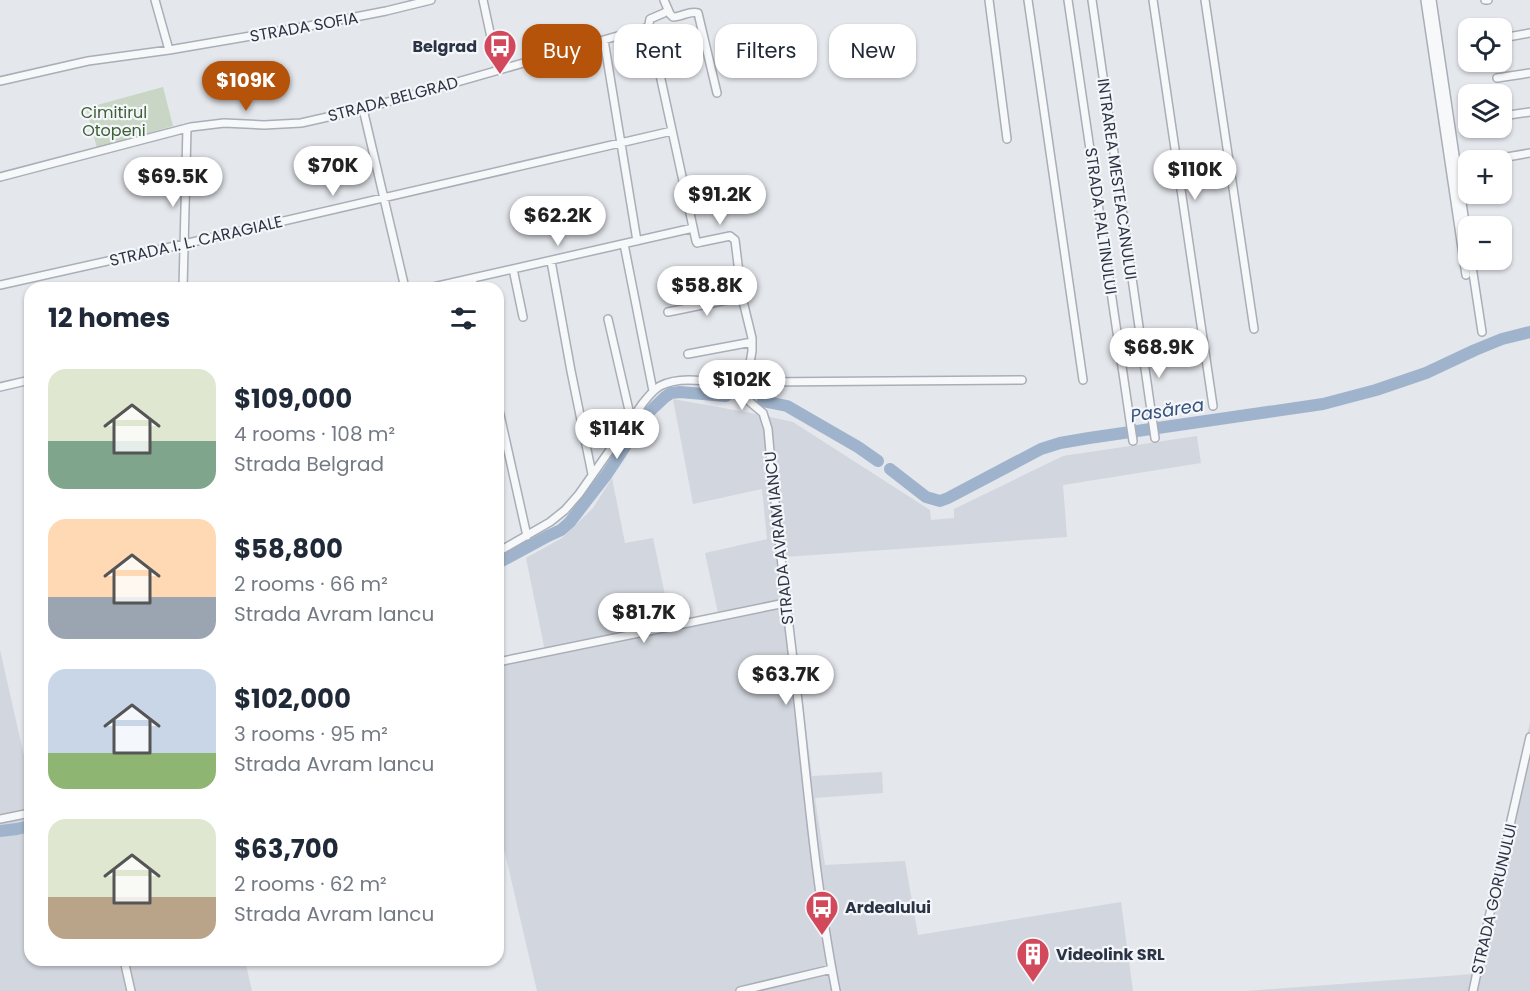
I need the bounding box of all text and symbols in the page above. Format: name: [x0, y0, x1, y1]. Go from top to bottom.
street label: STRADA SOFIA: [248, 6, 360, 48]
map controls: [1458, 18, 1512, 270]
button: locate: [1458, 18, 1512, 72]
chip: Buy: [522, 24, 602, 78]
chip: Rent: [614, 24, 703, 78]
chip: Filters: [715, 24, 817, 78]
chip: New: [829, 24, 916, 78]
bus stop icon: Belgrad: [482, 28, 518, 75]
place label: Belgrad: [412, 35, 477, 58]
pin: $109K: [204, 61, 288, 112]
text: $109K: [216, 66, 276, 94]
street label: STRADA BELGRAD: [325, 71, 461, 127]
street label: INTRAREA MESTEACANULUI: [1091, 77, 1143, 281]
button: layers: [1458, 84, 1512, 138]
park label: Cimitirul Otopeni: [81, 101, 147, 142]
pin: $70K: [297, 146, 369, 197]
street label: STRADA PALTINULUI: [1079, 146, 1123, 296]
pin: $110K: [1153, 150, 1237, 201]
button: +: [1458, 150, 1512, 204]
text: $70K: [308, 151, 358, 179]
text: $110K: [1167, 155, 1223, 183]
pin: $69.5K: [124, 157, 222, 208]
text: $69.5K: [138, 162, 208, 190]
pin: $91.2K: [671, 175, 769, 226]
text: $91.2K: [688, 180, 752, 208]
pin: $62.2K: [509, 196, 607, 247]
text: $62.2K: [524, 201, 592, 229]
street label: STRADA I. L. CARAGIALE: [107, 210, 285, 272]
button: −: [1458, 216, 1512, 270]
pin: $58.8K: [658, 266, 756, 317]
text: $58.8K: [671, 271, 743, 299]
text: 12 homes: [48, 300, 170, 336]
icon: filters: [447, 302, 480, 335]
pin: $68.9K: [1110, 328, 1208, 379]
text: $68.9K: [1124, 333, 1194, 361]
pin: $102K: [700, 360, 784, 411]
text: $102K: [712, 365, 772, 393]
text: $109,000: [234, 381, 352, 417]
water label: Pasărea: [1128, 392, 1206, 428]
icon: home: [96, 393, 168, 465]
pin: $114K: [575, 409, 659, 460]
text: $114K: [589, 414, 645, 442]
text: 4 rooms · 108 m²: [234, 420, 395, 448]
text: Strada Belgrad: [234, 450, 384, 478]
street label: STRADA AVRAM IANCU: [758, 450, 800, 626]
text: $58,800: [234, 531, 343, 567]
icon: home: [96, 543, 168, 615]
text: 2 rooms · 66 m²: [234, 570, 388, 598]
pin: $81.7K: [595, 593, 693, 644]
text: $81.7K: [612, 598, 676, 626]
text: Strada Avram Iancu: [234, 600, 434, 628]
pin: $63.7K: [737, 655, 835, 706]
text: $63.7K: [752, 660, 820, 688]
text: $102,000: [234, 681, 351, 717]
icon: home: [96, 693, 168, 765]
text: 3 rooms · 95 m²: [234, 720, 388, 748]
text: Strada Avram Iancu: [234, 750, 434, 778]
street label: STRADA GORUNULUI: [1465, 821, 1523, 977]
text: $63,700: [234, 831, 339, 867]
icon: home: [96, 843, 168, 915]
text: 2 rooms · 62 m²: [234, 870, 387, 898]
bus stop icon: Ardealului: [804, 889, 840, 936]
place label: Ardealului: [845, 896, 931, 919]
text: Strada Avram Iancu: [234, 900, 434, 928]
building icon: Videolink SRL: [1015, 936, 1051, 983]
place label: Videolink SRL: [1056, 943, 1165, 966]

